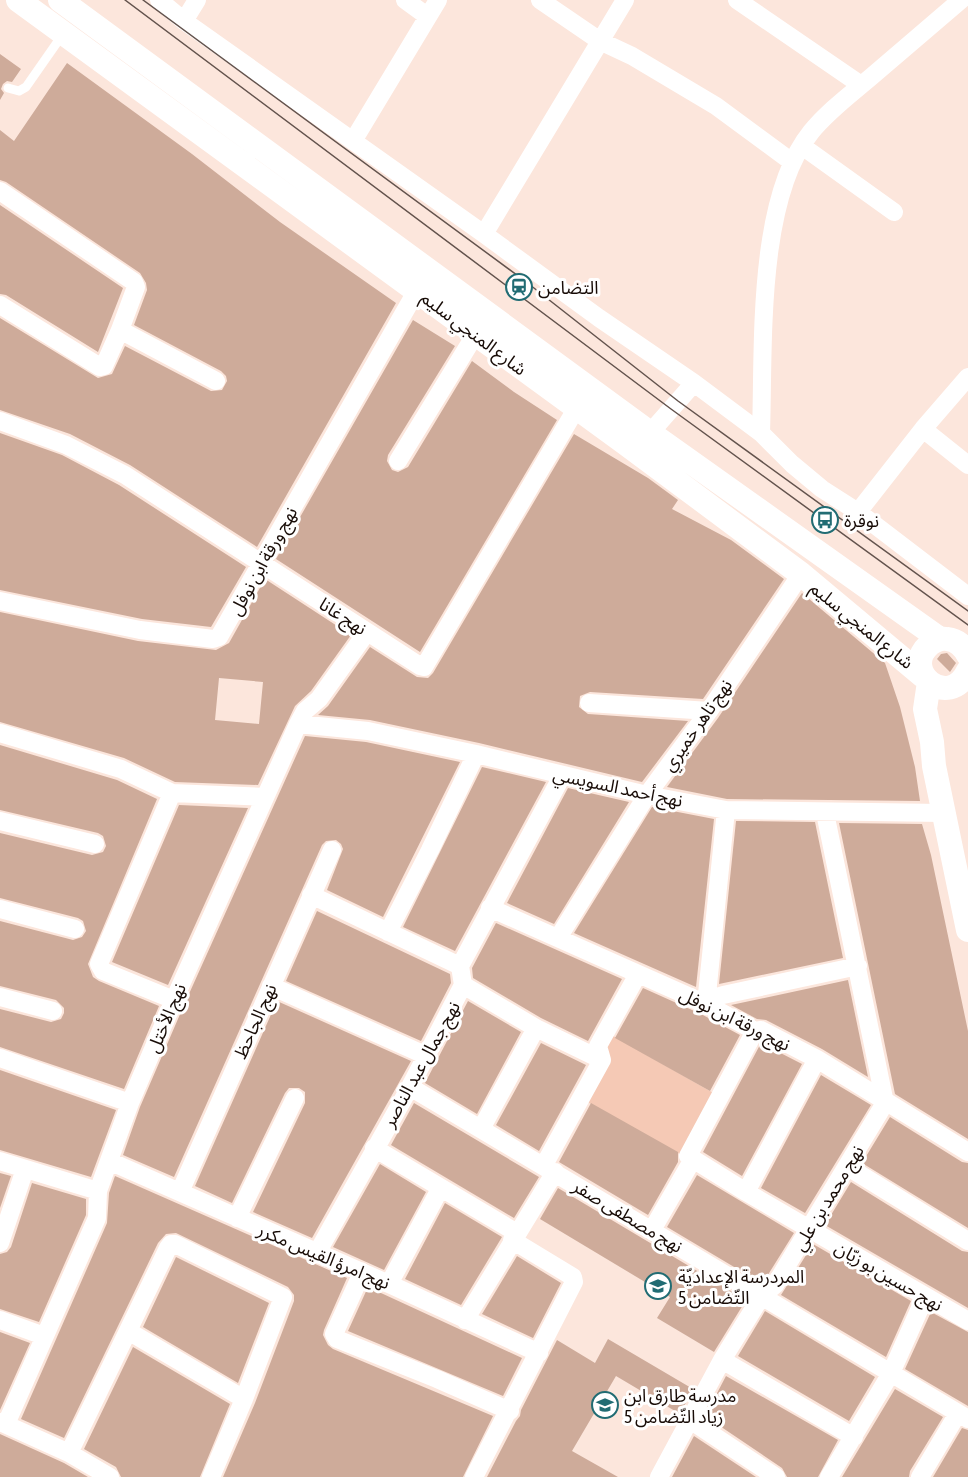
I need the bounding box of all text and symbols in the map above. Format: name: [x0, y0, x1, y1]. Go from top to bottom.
station icon: التضامن: [504, 272, 534, 302]
place label: التضامن: [538, 277, 599, 299]
street label: شارع المنجي سليم: [415, 287, 531, 383]
street label: نهج ورقة ابن نوفل: [225, 503, 304, 620]
bus stop icon: نوقرة: [810, 505, 840, 535]
place label: نوقرة: [844, 510, 879, 532]
street label: شارع المنجي سليم: [804, 577, 918, 676]
street label: نهج غانا: [314, 593, 371, 642]
street label: نهج تاهر خميري: [658, 675, 739, 777]
street label: نهج أحمد السويسي: [551, 763, 685, 814]
street label: نهج الأختل: [142, 980, 193, 1057]
street label: نهج الجاحظ: [229, 980, 283, 1063]
street label: نهج ورقة ابن نوفل: [675, 983, 794, 1058]
street label: نهج جمال عبد الناصر: [377, 998, 467, 1133]
street label: نهج محمد بن علي: [788, 1141, 871, 1256]
street label: نهج مصطفى صفر: [567, 1174, 687, 1260]
street label: نهج امرؤ القيس مكرر: [253, 1218, 393, 1296]
street label: نهج حسين بو زيّان: [830, 1237, 947, 1318]
place label: المردرسة الإعداديّة التّضامن 5: [678, 1266, 804, 1309]
school or university icon: المردرسة الإعداديّة التّضامن 5: [643, 1271, 673, 1301]
place label: مدرسة طارق ابن زياد التّضامن 5: [624, 1385, 737, 1428]
school or university icon: مدرسة طارق ابن زياد التّضامن 5: [590, 1390, 620, 1420]

